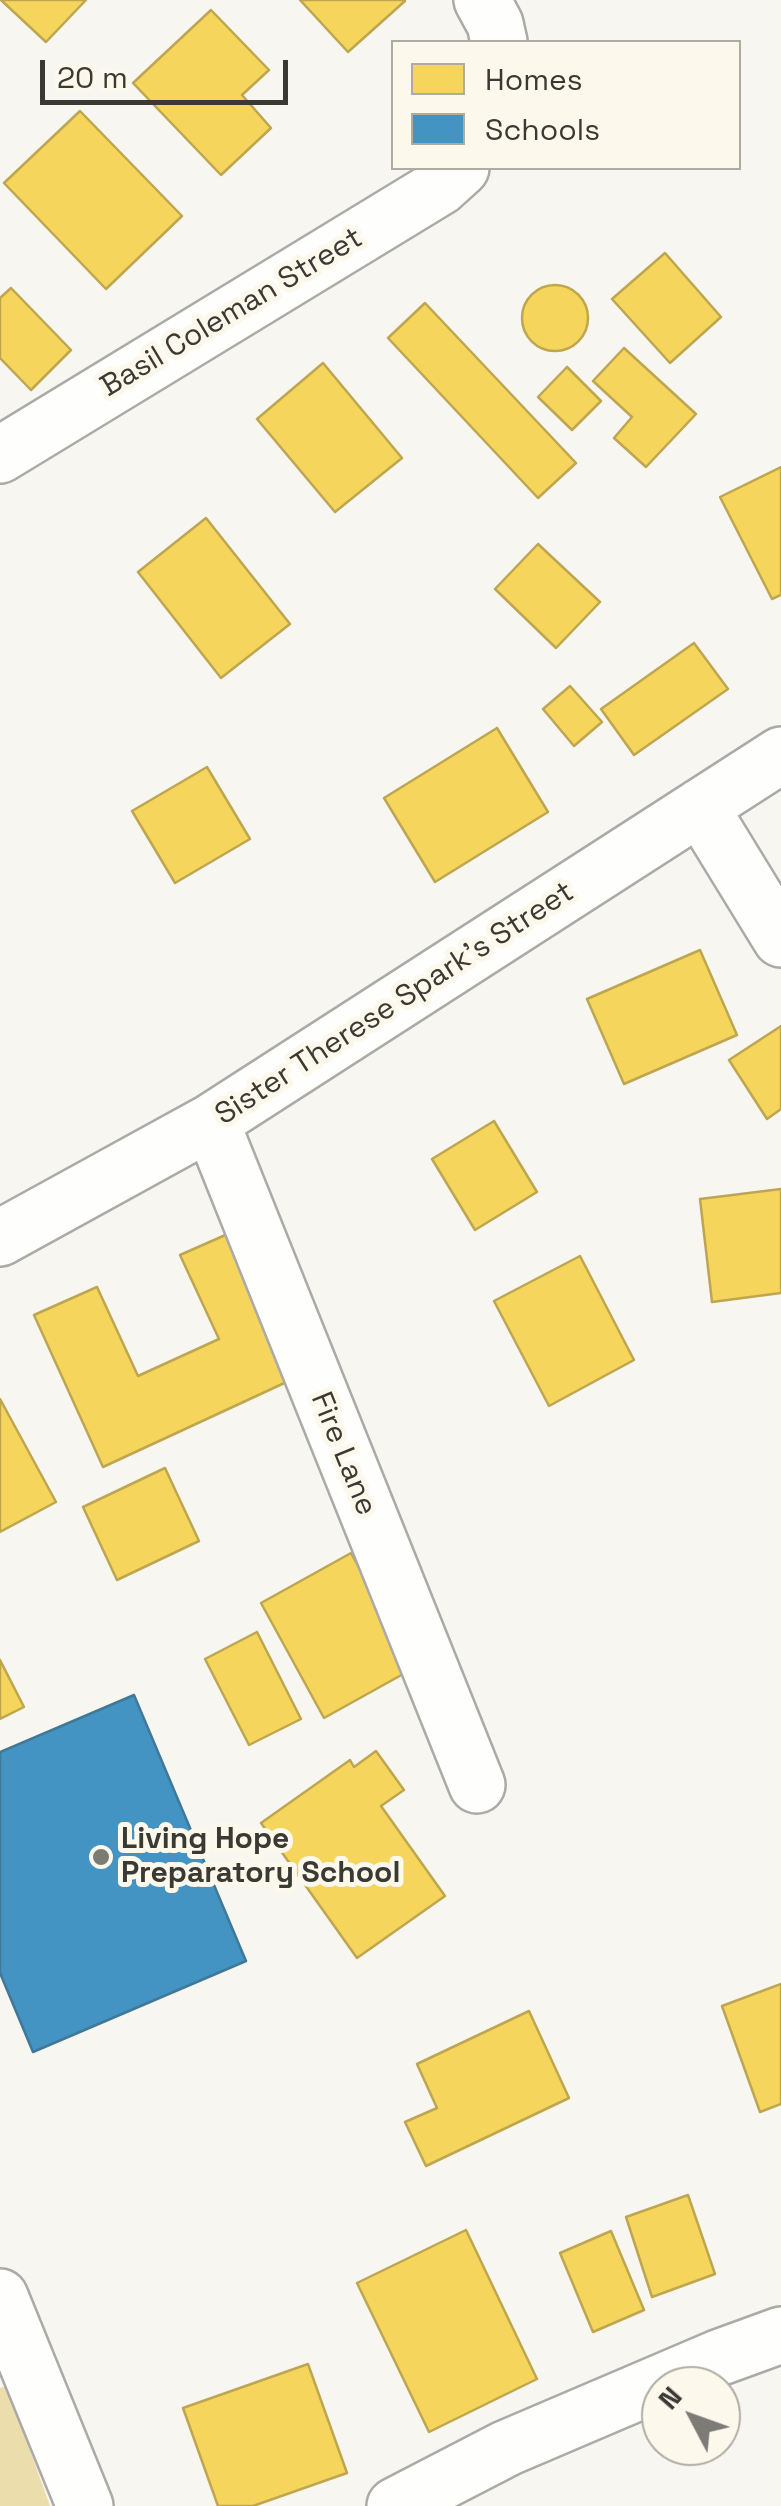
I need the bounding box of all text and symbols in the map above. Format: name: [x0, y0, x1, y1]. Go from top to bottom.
scale bar: [45, 40, 292, 102]
legend: [391, 40, 741, 170]
text: 20 m: [57, 58, 128, 97]
text: Homes: [485, 60, 583, 99]
text: Schools: [485, 110, 600, 149]
street label: Basil Coleman Street: [95, 221, 369, 405]
street label: Sister Therese Spark's Street: [209, 875, 581, 1133]
street label: Fire Lane: [302, 1387, 384, 1521]
place label: Living Hope Preparatory School: [121, 1822, 400, 1892]
marker: Living Hope Preparatory School: [90, 1846, 112, 1868]
north arrow: [641, 2366, 741, 2466]
text: N: [650, 2379, 690, 2417]

